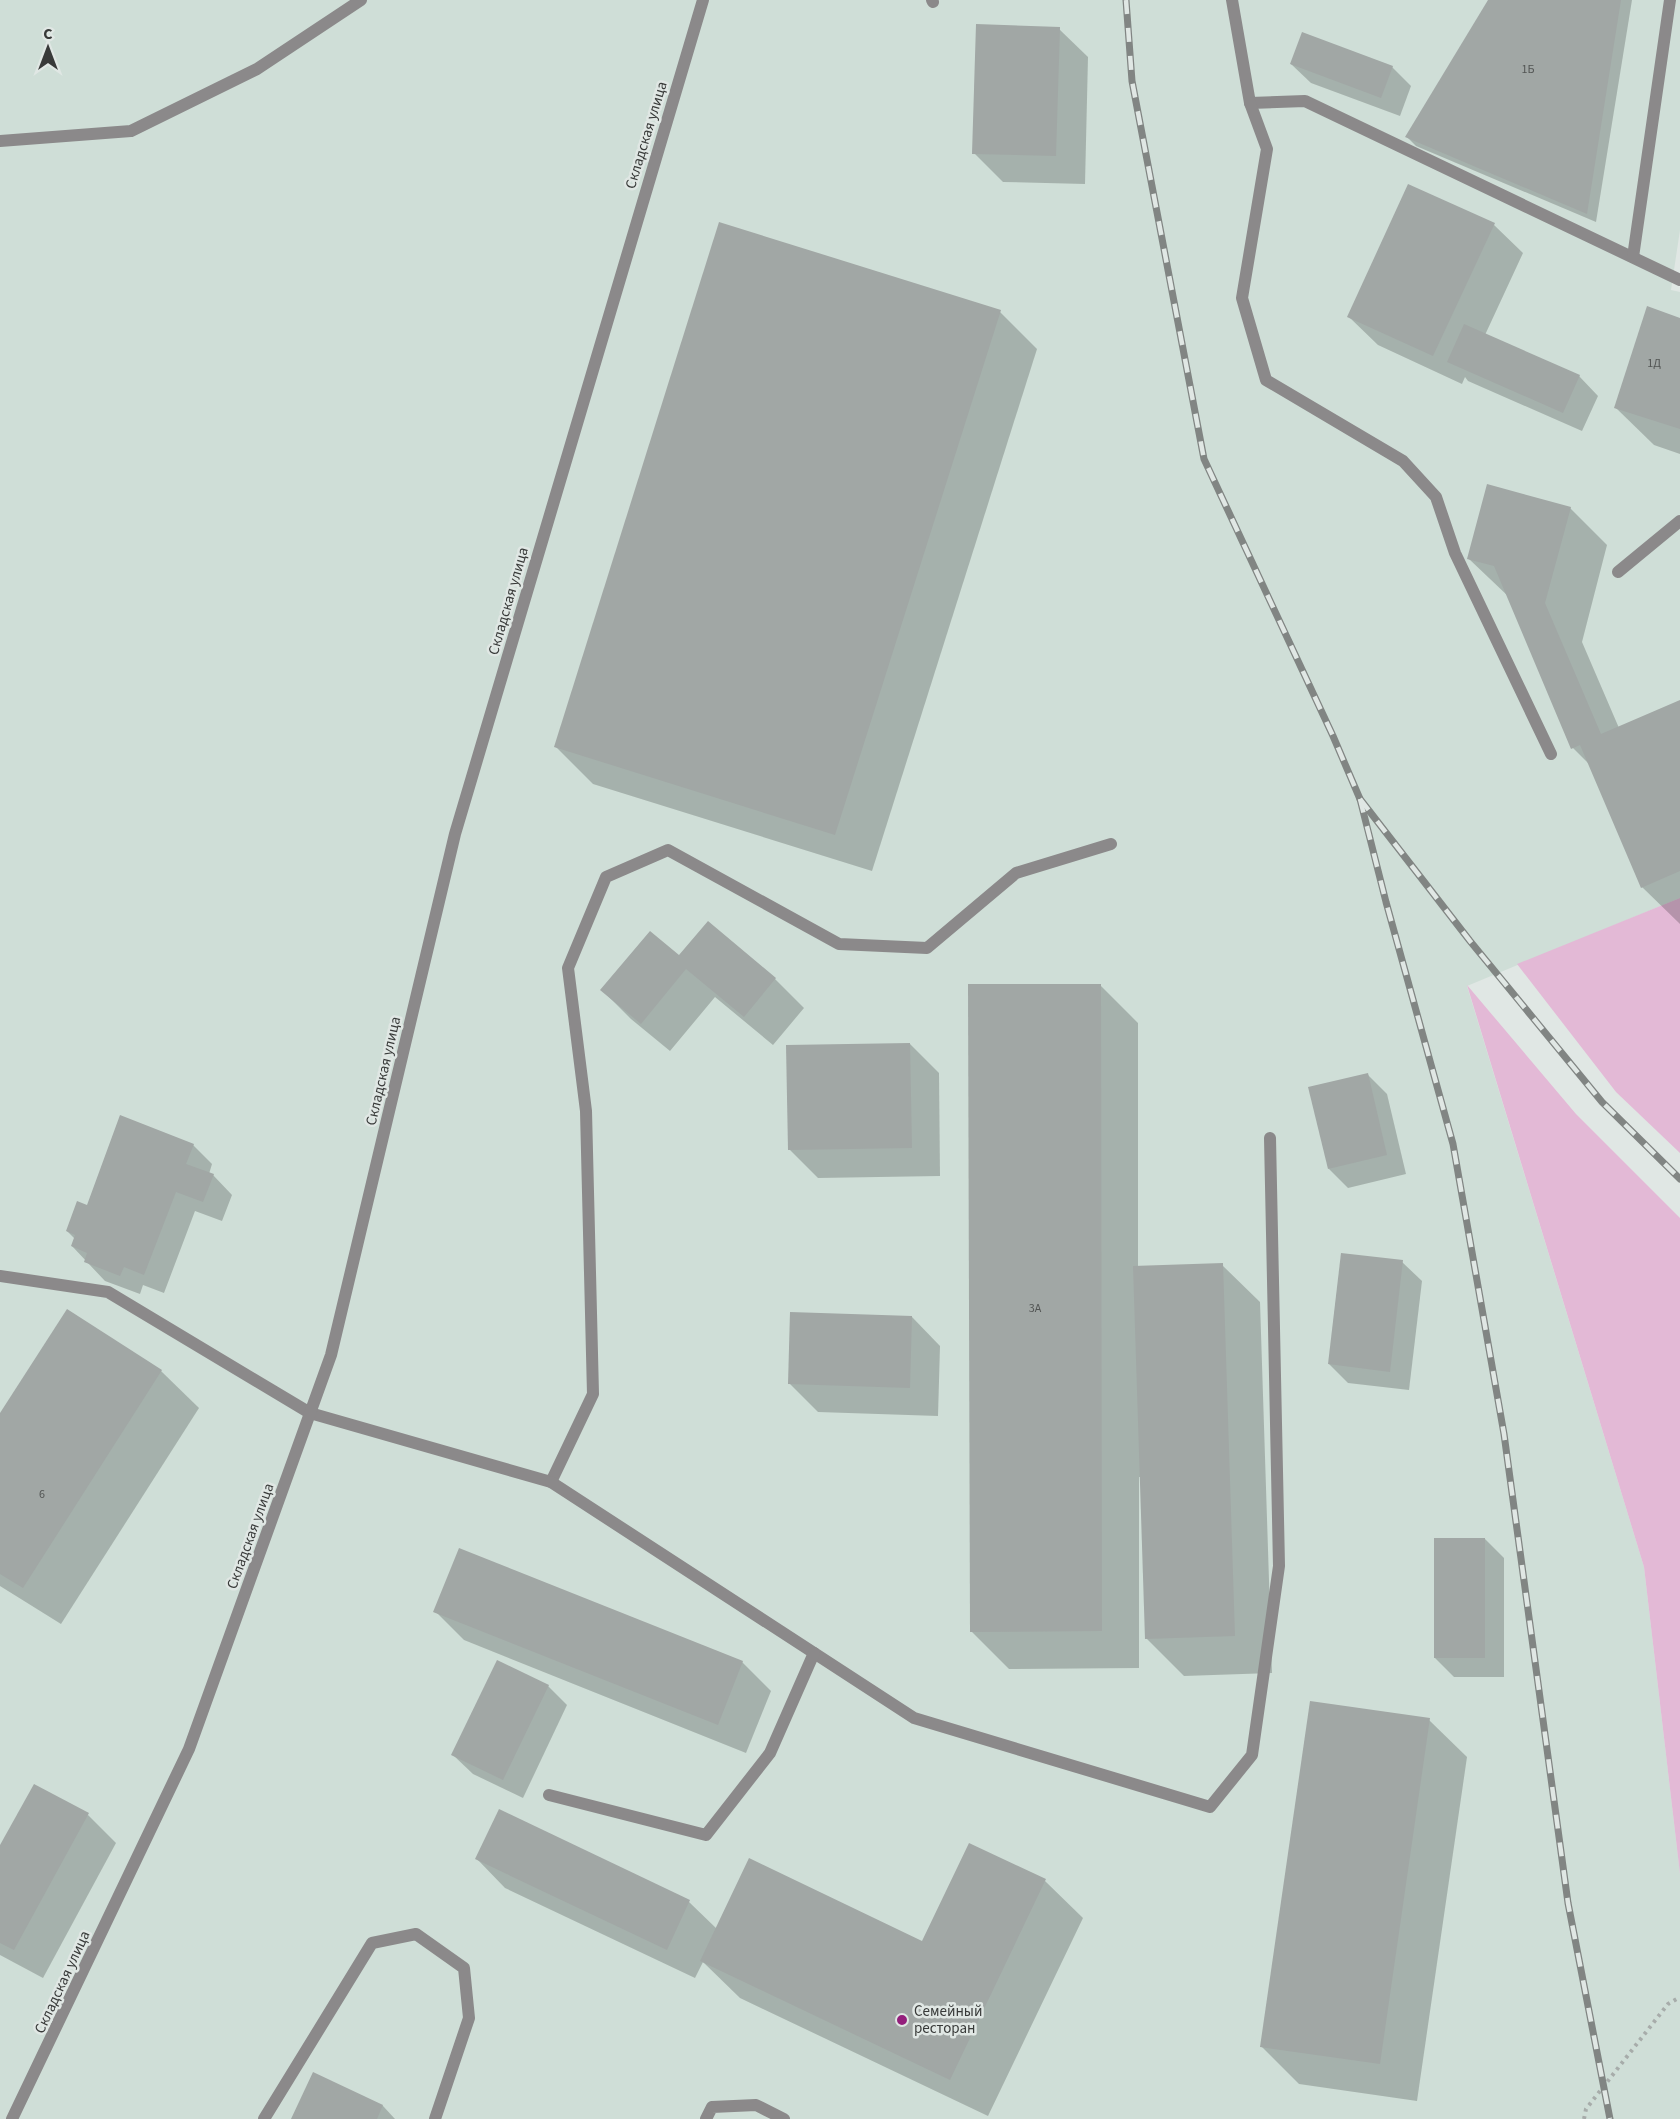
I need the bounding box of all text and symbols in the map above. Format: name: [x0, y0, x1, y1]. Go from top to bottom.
north arrow: [18, 18, 78, 78]
text: С: [43, 23, 53, 45]
house number: 1Б: [1522, 61, 1534, 78]
street label: Складская улица: [620, 79, 673, 191]
house number: 1Д: [1647, 355, 1661, 372]
street label: Складская улица: [483, 545, 534, 657]
street label: Складская улица: [361, 1015, 406, 1128]
house number: 3А: [1029, 1300, 1042, 1317]
street label: Складская улица: [222, 1480, 279, 1592]
house number: 6: [39, 1486, 45, 1503]
street label: Складская улица: [29, 1927, 95, 2037]
place label: Семейный ресторан: [914, 2001, 982, 2039]
marker: Семейный ресторан: [895, 2013, 909, 2027]

